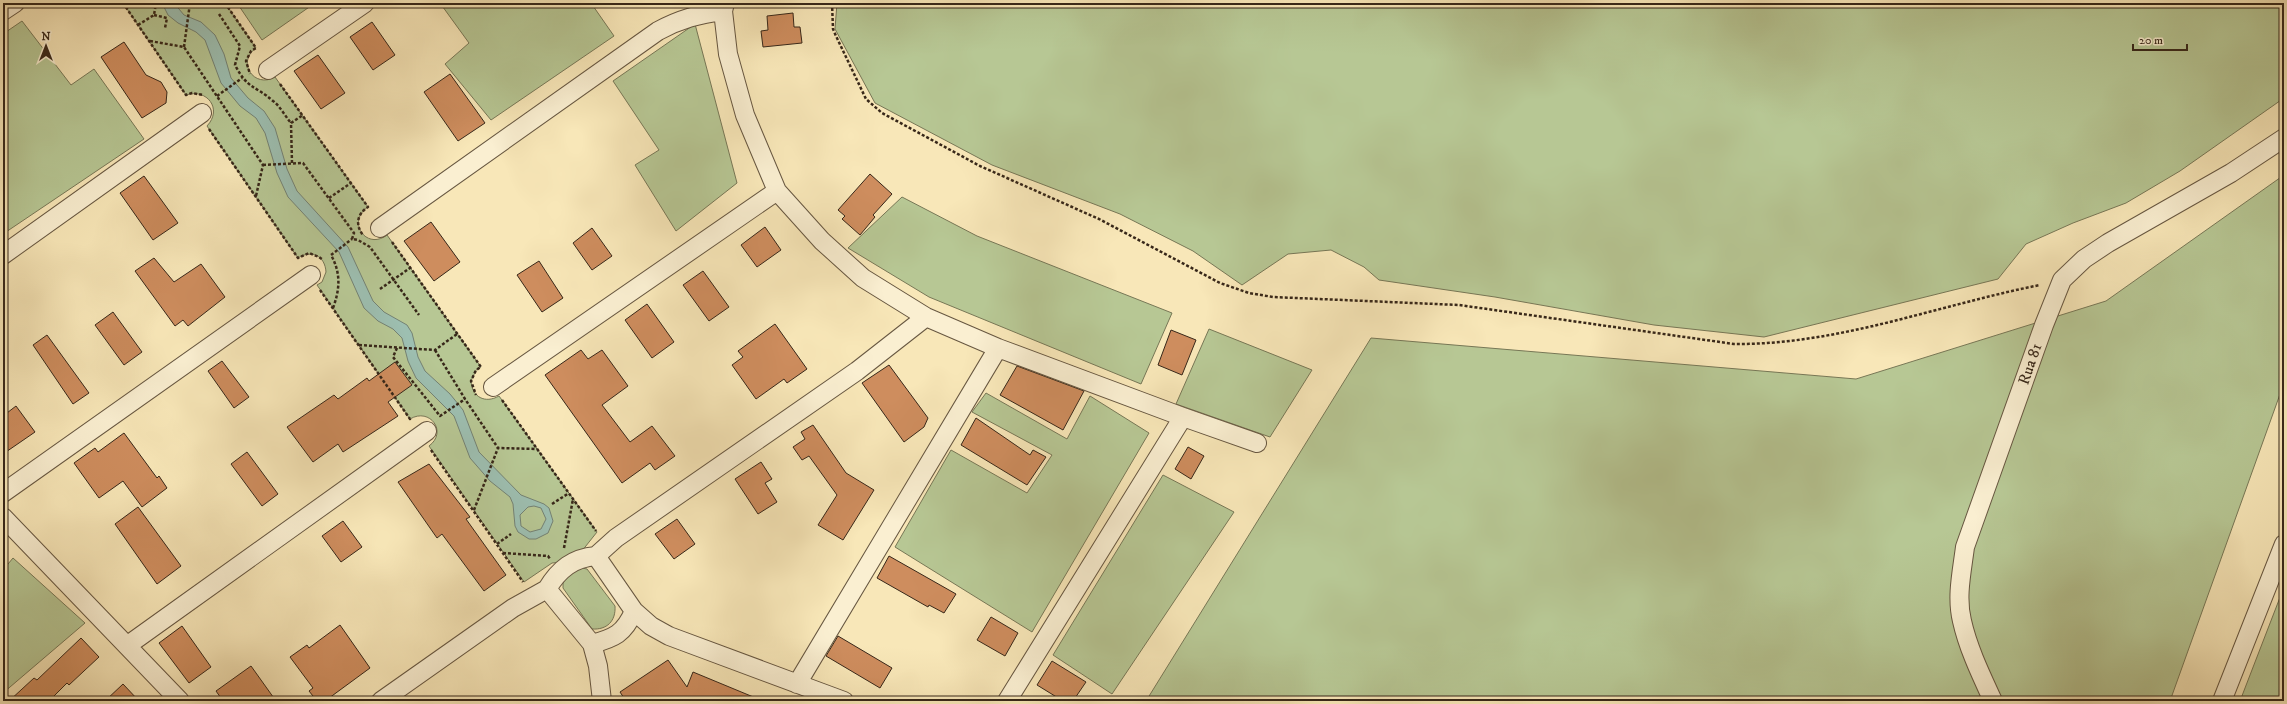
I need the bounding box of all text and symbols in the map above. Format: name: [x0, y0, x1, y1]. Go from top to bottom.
north arrow: [26, 26, 66, 66]
scale bar: [2133, 26, 2187, 52]
text: N: [41, 30, 51, 44]
text: 20 m: [2139, 33, 2163, 48]
street label: Rua 81: [2014, 341, 2046, 387]

